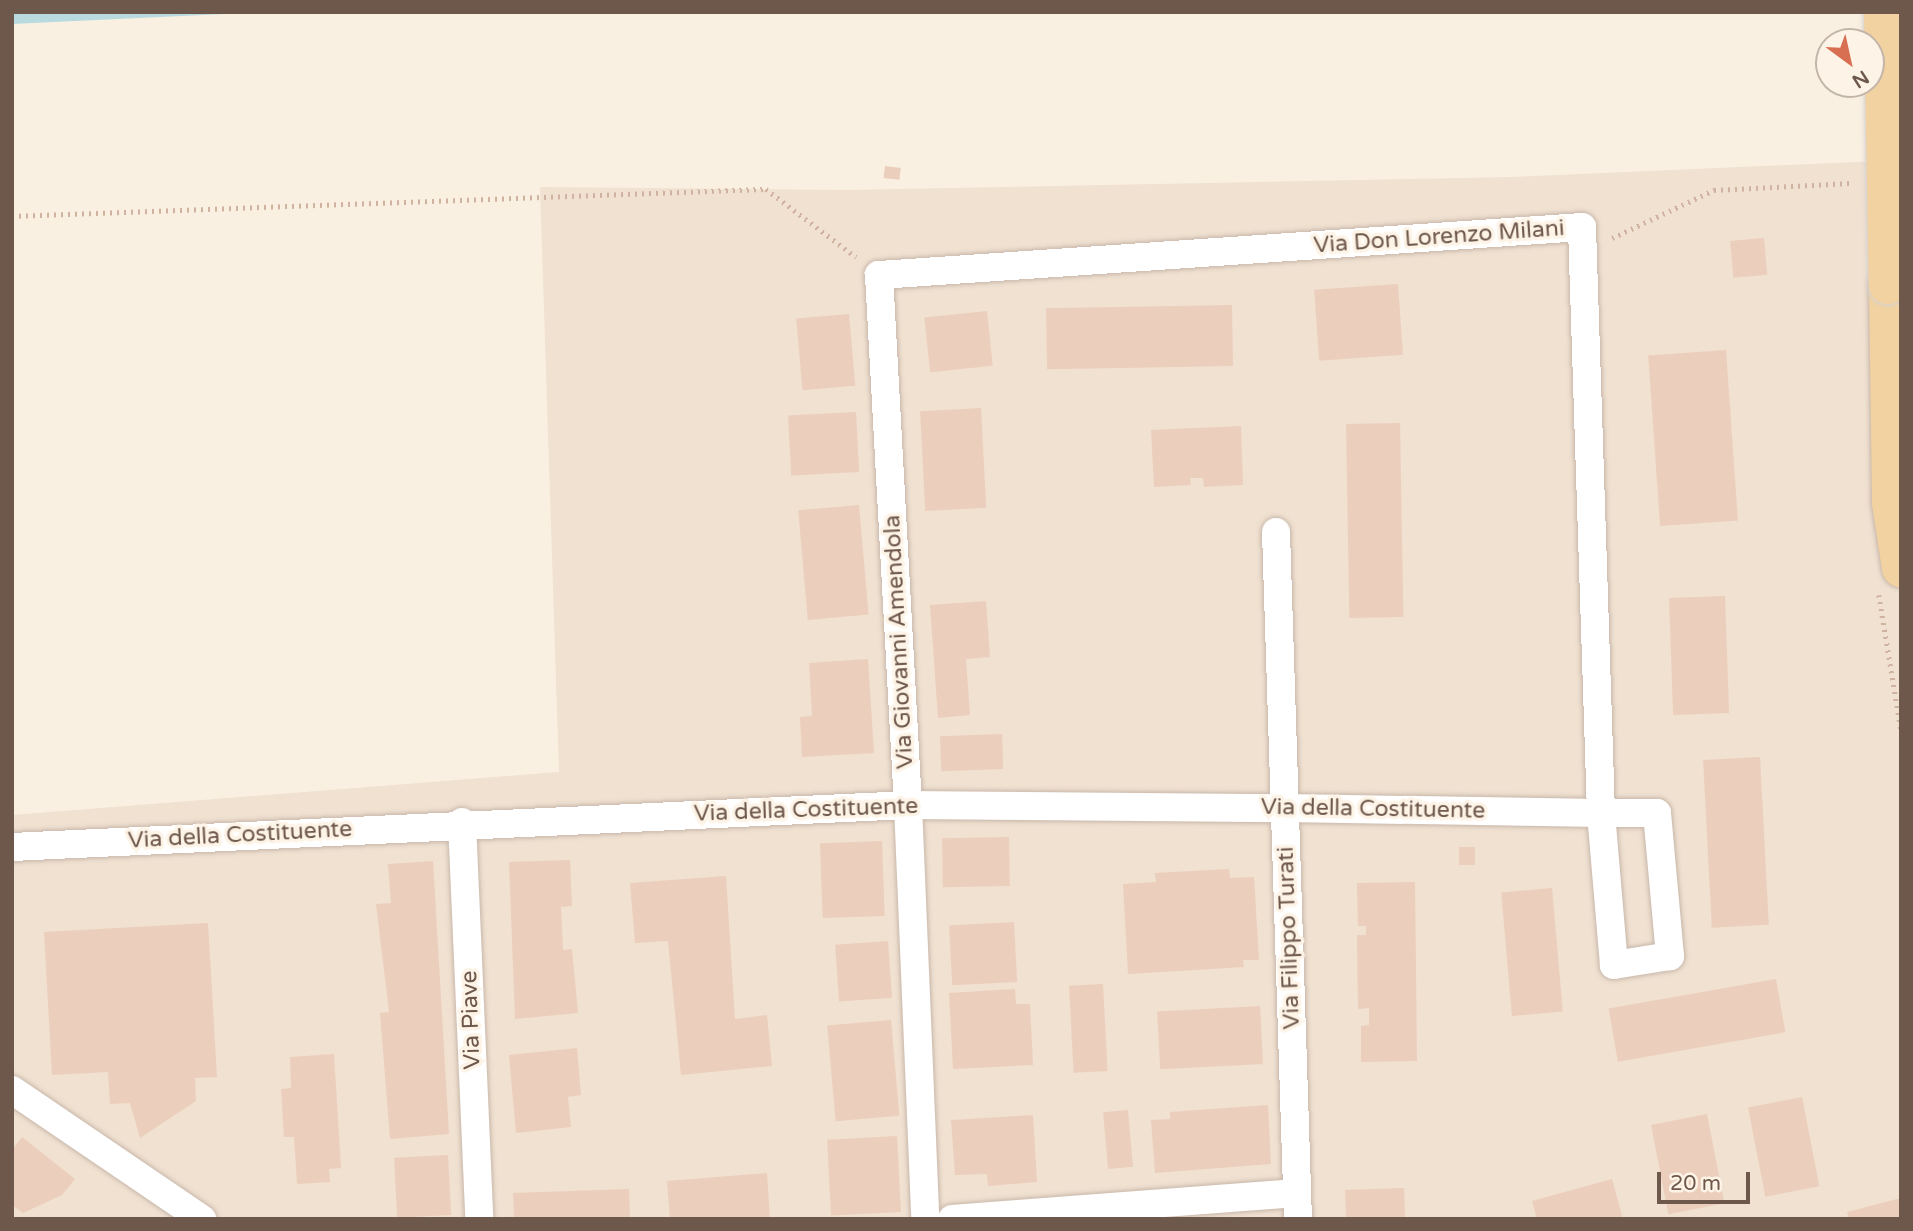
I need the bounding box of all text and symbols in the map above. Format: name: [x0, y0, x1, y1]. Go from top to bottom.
north arrow: [1815, 28, 1885, 98]
text: N: [1848, 66, 1873, 92]
street label: Via Don Lorenzo Milani: [1313, 214, 1565, 260]
street label: Via Giovanni Amendola: [879, 514, 919, 770]
street label: Via della Costituente: [693, 792, 919, 828]
street label: Via della Costituente: [1261, 793, 1485, 825]
street label: Via della Costituente: [127, 815, 353, 855]
street label: Via Filippo Turati: [1272, 846, 1306, 1030]
street label: Via Piave: [455, 970, 487, 1070]
scale bar: [1661, 1158, 1754, 1202]
text: 20 m: [1670, 1171, 1721, 1196]

